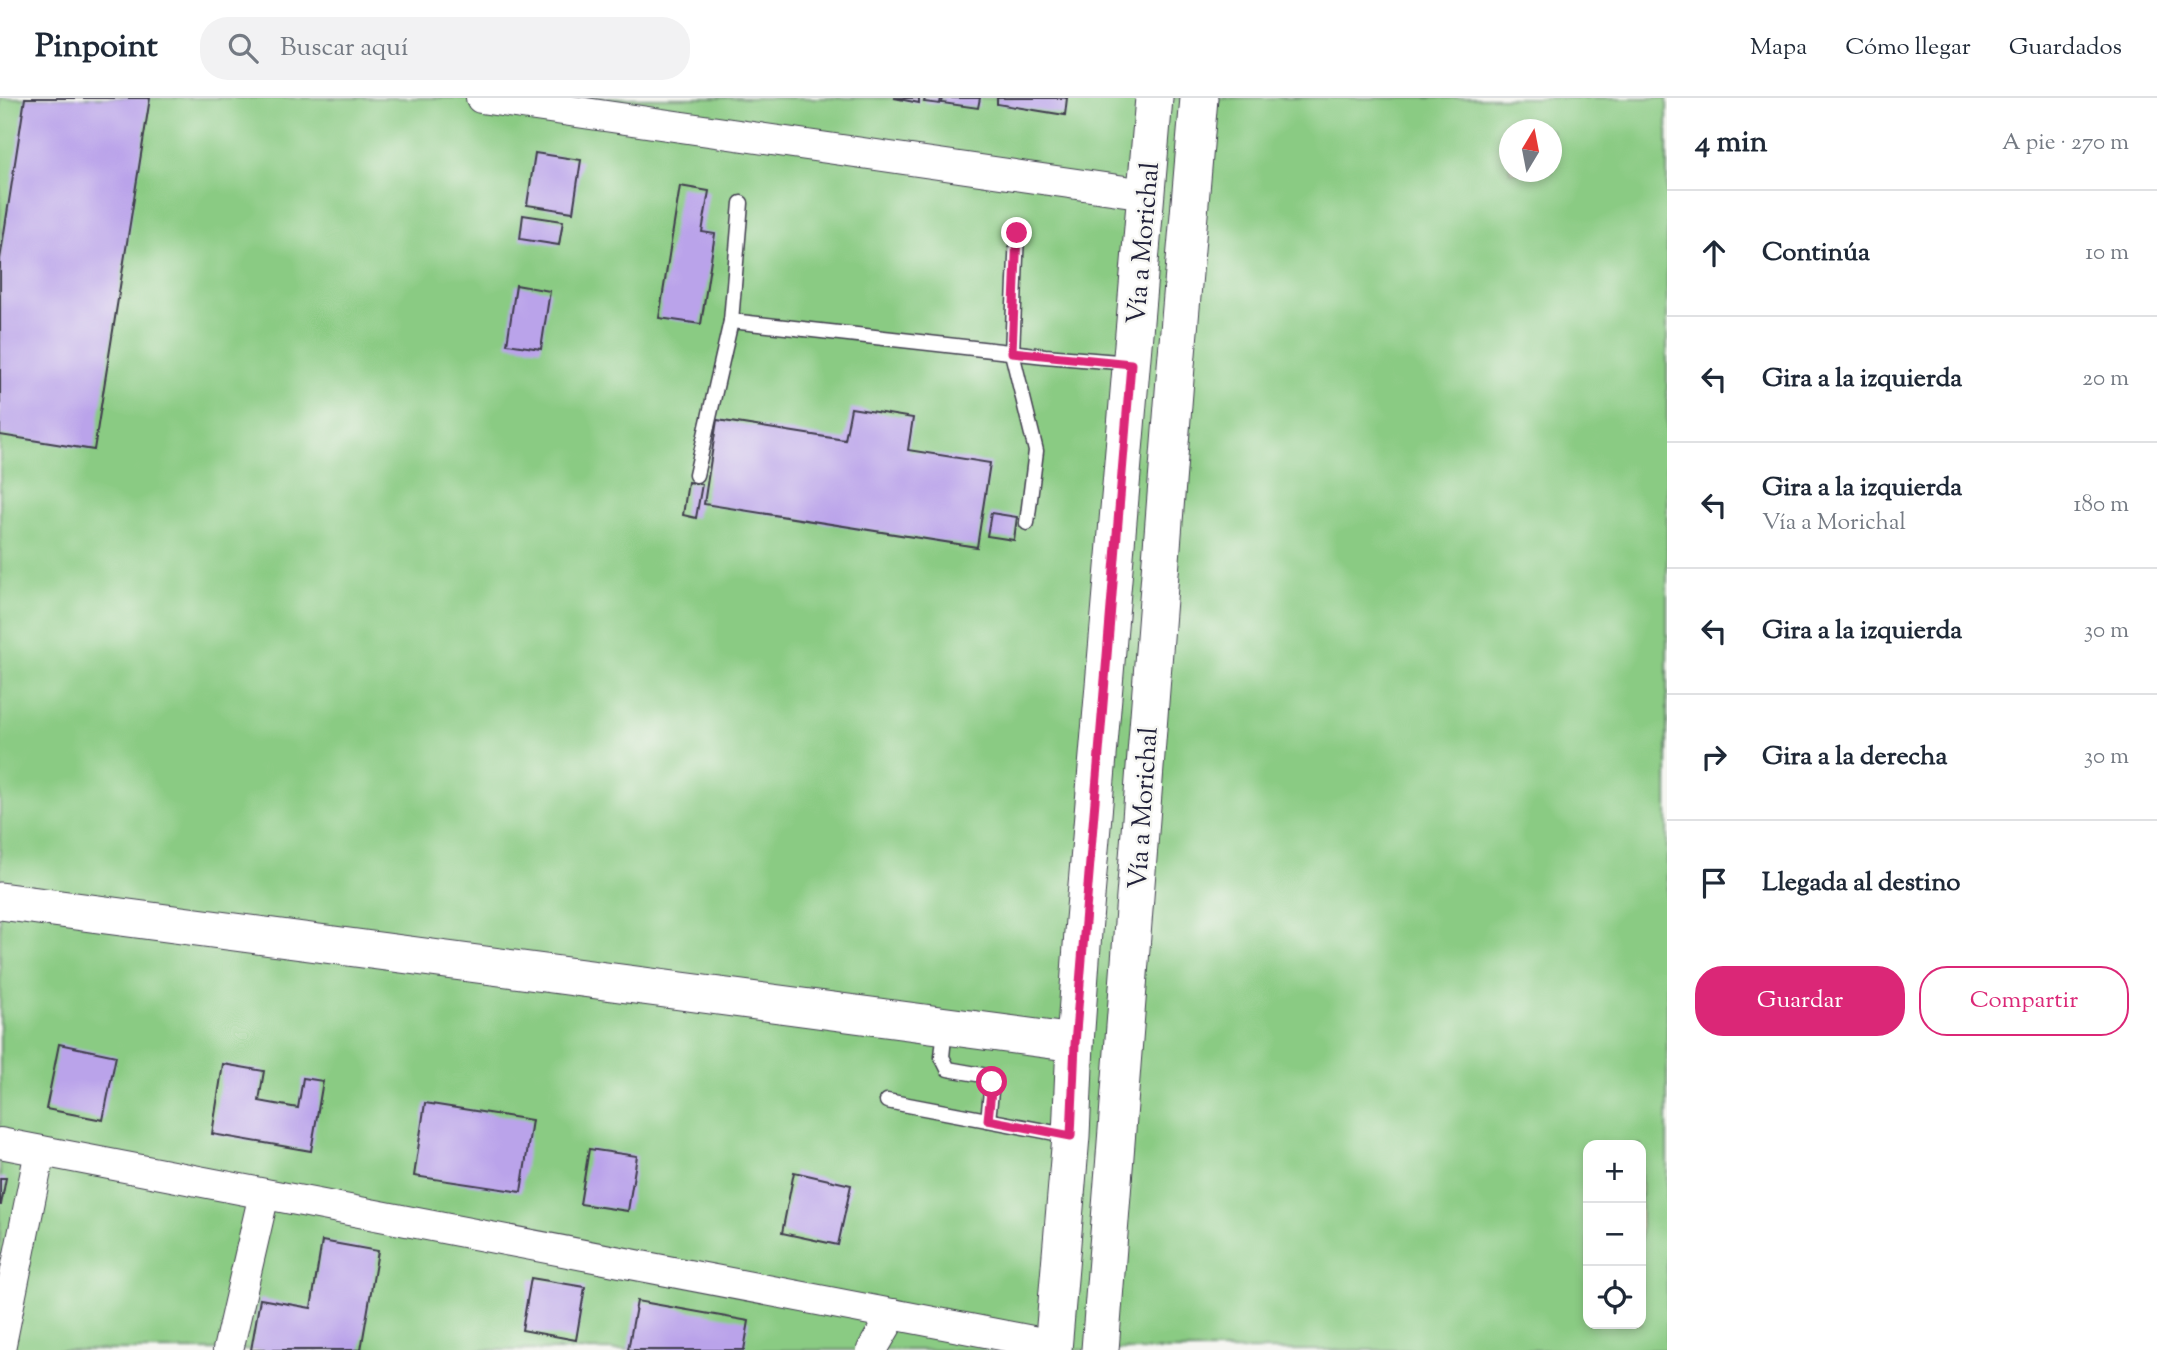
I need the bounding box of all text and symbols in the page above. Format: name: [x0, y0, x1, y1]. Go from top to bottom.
search box: [200, 17, 690, 80]
text: Pinpoint: [35, 24, 158, 72]
icon: search: [224, 29, 262, 67]
text: Buscar aquí: [280, 30, 408, 67]
text: Mapa: [1750, 31, 1807, 65]
text: Cómo llegar: [1845, 31, 1971, 65]
text: Guardados: [2009, 31, 2122, 65]
north arrow: [1499, 119, 1562, 182]
text: 4 min: [1695, 122, 1768, 165]
text: A pie · 270 m: [2002, 127, 2129, 160]
street label: Vía a Morichal: [1119, 161, 1170, 326]
route end: [1001, 217, 1032, 248]
icon: ahead: [1695, 234, 1733, 272]
text: Continúa: [1762, 235, 1870, 272]
text: 10 m: [2085, 237, 2129, 270]
icon: left: [1695, 360, 1733, 398]
text: Gira a la izquierda: [1762, 361, 1962, 398]
text: 20 m: [2082, 363, 2129, 396]
text: Gira a la izquierda: [1762, 470, 1962, 507]
icon: left: [1695, 486, 1733, 524]
text: 180 m: [2074, 489, 2129, 522]
text: Vía a Morichal: [1762, 507, 1906, 540]
icon: left: [1695, 612, 1733, 650]
text: Gira a la izquierda: [1762, 613, 1962, 650]
text: 30 m: [2084, 615, 2129, 648]
street label: Vía a Morichal: [1120, 726, 1169, 891]
icon: right: [1695, 738, 1733, 776]
text: Gira a la derecha: [1762, 739, 1947, 776]
text: 30 m: [2084, 741, 2129, 774]
icon: arrive: [1695, 864, 1733, 902]
text: Llegada al destino: [1762, 865, 1960, 902]
button: Guardar: [1695, 966, 1905, 1036]
button: Compartir: [1919, 966, 2129, 1036]
route start: [976, 1066, 1007, 1097]
map controls: [1583, 1140, 1646, 1329]
button: +: [1583, 1140, 1646, 1203]
button: −: [1583, 1203, 1646, 1266]
button: locate: [1583, 1266, 1646, 1329]

